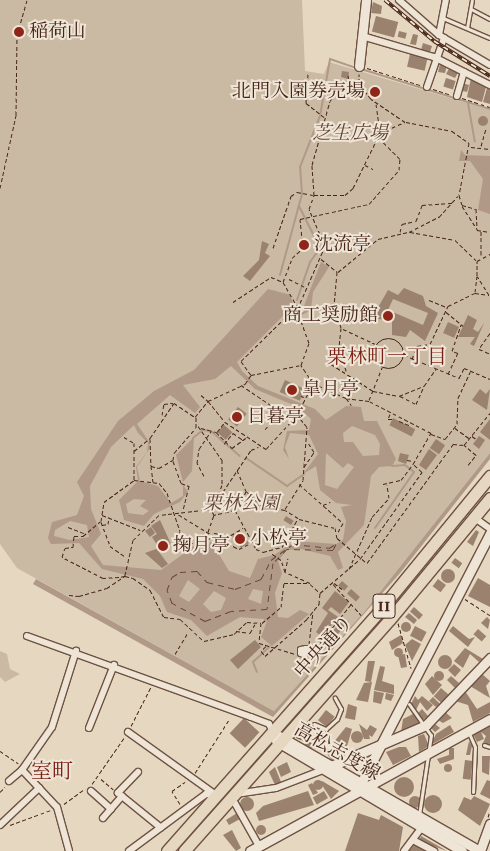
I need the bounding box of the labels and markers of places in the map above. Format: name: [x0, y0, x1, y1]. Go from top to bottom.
place label: 稲荷山: [29, 21, 86, 43]
marker: 稲荷山: [13, 26, 25, 38]
place label: 北門入園券売場: [232, 81, 365, 103]
marker: 北門入園券売場: [369, 86, 381, 98]
place label: 沈流亭: [314, 234, 371, 256]
marker: 沈流亭: [298, 239, 310, 251]
place label: 商工奨励館: [283, 305, 378, 327]
marker: 商工奨励館: [382, 310, 394, 322]
place label: 皐月亭: [302, 379, 359, 401]
marker: 皐月亭: [286, 384, 298, 396]
place label: 日暮亭: [247, 406, 304, 428]
marker: 日暮亭: [231, 411, 243, 423]
place label: 小松亭: [250, 528, 307, 550]
marker: 小松亭: [234, 533, 246, 545]
place label: 掬月亭: [173, 535, 230, 557]
marker: 掬月亭: [157, 540, 169, 552]

